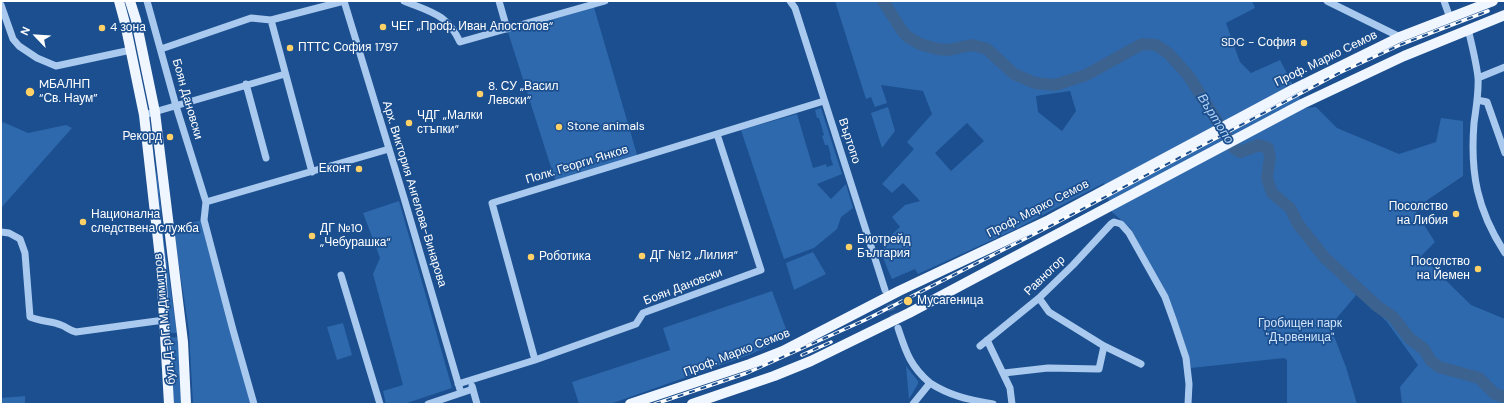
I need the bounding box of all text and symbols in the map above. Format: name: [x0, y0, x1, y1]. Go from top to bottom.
north arrow: [16, 16, 56, 56]
place label: ЧЕГ „Проф. Иван Апостолов“: [391, 20, 553, 34]
place label: 4 зона: [110, 21, 146, 35]
marker: ЧЕГ „Проф. Иван Апостолов“: [378, 22, 388, 32]
marker: 4 зона: [97, 23, 107, 33]
text: N: [17, 24, 33, 38]
street label: Проф. Марко Семов: [1272, 28, 1380, 90]
place label: SDC - София: [1221, 36, 1296, 50]
marker: SDC - София: [1299, 38, 1309, 48]
place label: ПТТС София 1797: [298, 41, 398, 55]
marker: ПТТС София 1797: [285, 43, 295, 53]
street label: Боян Дановски: [169, 57, 205, 141]
place label: MБАЛНП “Св. Наум”: [39, 78, 98, 106]
place label: 8. СУ „Васил Левски“: [488, 80, 559, 108]
marker: MБАЛНП “Св. Наум”: [24, 86, 36, 98]
marker: 8. СУ „Васил Левски“: [475, 89, 485, 99]
water label: Въртопо: [1193, 91, 1237, 147]
street label: Арх. Виктория Ангелова-Винарова: [379, 99, 449, 289]
place label: ЧДГ „Малки стъпки“: [417, 109, 483, 137]
street label: Въртопо: [835, 116, 863, 166]
marker: ЧДГ „Малки стъпки“: [404, 118, 414, 128]
place label: Stone animals: [567, 120, 645, 134]
marker: Stone animals: [554, 122, 564, 132]
place label: Рекорд: [122, 130, 162, 144]
marker: Рекорд: [165, 132, 175, 142]
street label: Полк. Георги Янков: [524, 143, 630, 187]
place label: Еконт: [319, 162, 351, 176]
marker: Еконт: [354, 164, 364, 174]
street label: Проф. Марко Семов: [984, 177, 1092, 241]
place label: Посолство на Либия: [1389, 200, 1448, 228]
place label: Национална следствена служба: [91, 208, 199, 236]
marker: Посолство на Либия: [1451, 209, 1461, 219]
marker: Национална следствена служба: [78, 217, 88, 227]
place label: ДГ №10 „Чебурашка“: [320, 222, 391, 250]
marker: ДГ №10 „Чебурашка“: [307, 231, 317, 241]
place label: Биотрейд България: [857, 233, 911, 261]
marker: Биотрейд България: [844, 242, 854, 252]
place label: ДГ №12 „Лилия“: [650, 249, 738, 263]
place label: Роботика: [539, 250, 591, 264]
marker: ДГ №12 „Лилия“: [637, 251, 647, 261]
marker: Роботика: [526, 252, 536, 262]
street label: бул. Д-р Г. М. Димитров: [151, 253, 179, 385]
street label: Равногор: [1022, 253, 1068, 299]
place label: Посолство на Йемен: [1411, 255, 1470, 283]
marker: Посолство на Йемен: [1473, 264, 1483, 274]
street label: Боян Дановски: [642, 265, 724, 309]
place label: Мусагеница: [917, 294, 983, 308]
marker: Мусагеница: [902, 295, 914, 307]
park label: Гробищен парк "Дървеница": [1258, 317, 1342, 345]
street label: Проф. Марко Семов: [682, 326, 792, 380]

